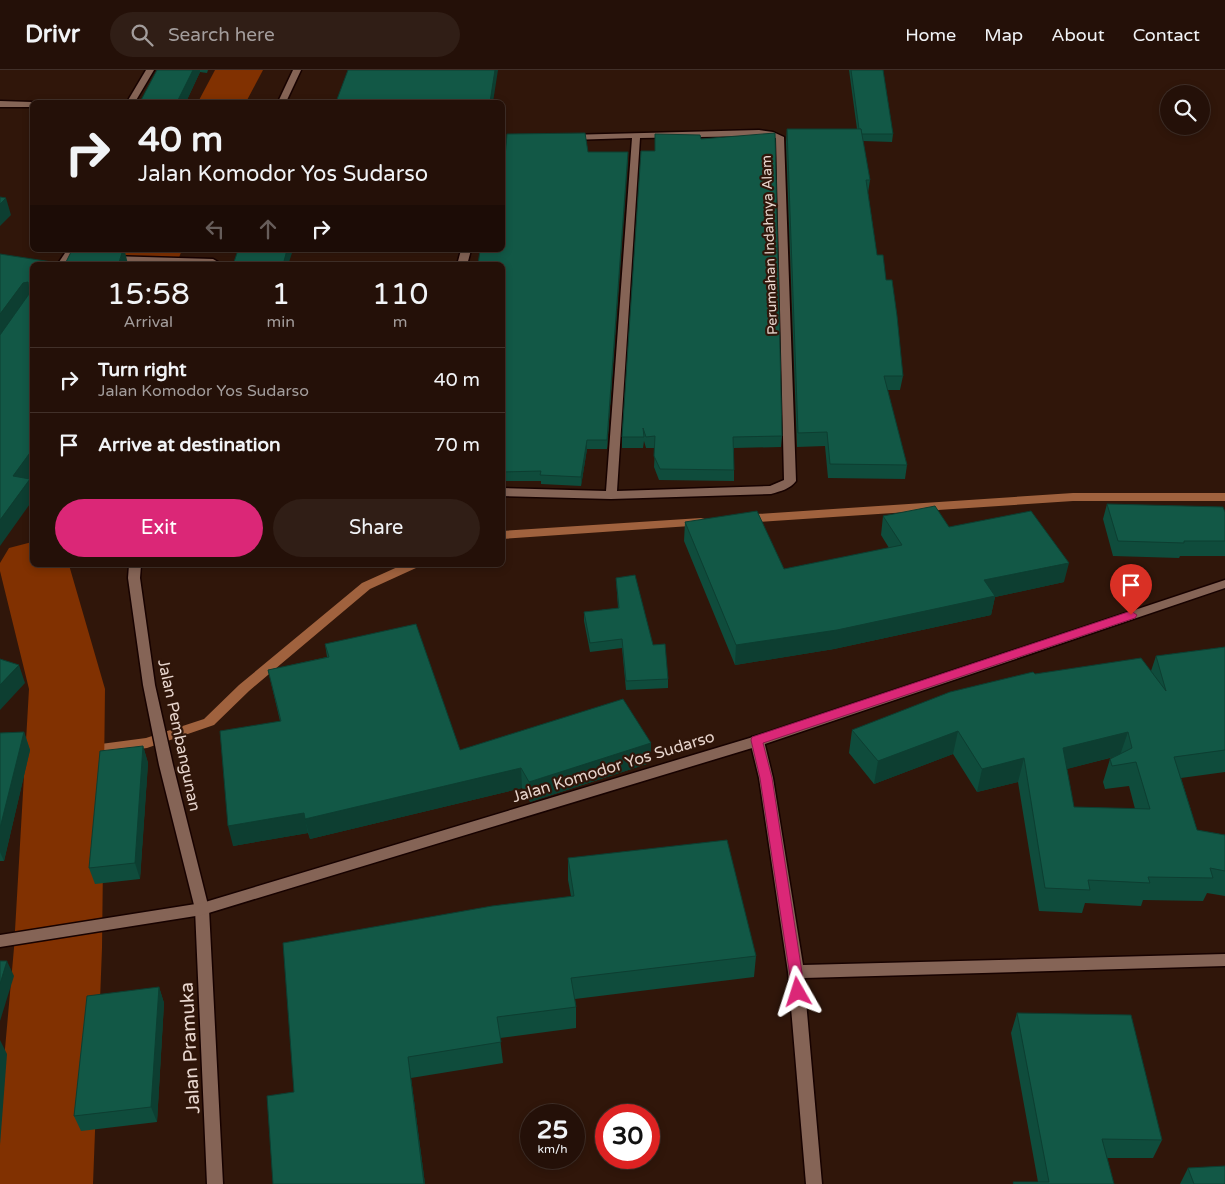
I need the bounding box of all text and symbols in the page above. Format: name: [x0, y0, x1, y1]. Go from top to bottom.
search box: [110, 12, 460, 57]
text: Drivr: [25, 20, 80, 49]
icon: search: [128, 21, 156, 49]
text: Search here: [168, 24, 275, 46]
text: Home: [905, 24, 956, 46]
text: Map: [984, 24, 1023, 46]
text: About: [1051, 24, 1105, 46]
text: Contact: [1133, 24, 1200, 46]
map controls: [1160, 85, 1210, 135]
button: search: [1160, 85, 1210, 135]
text: 40 m: [138, 119, 223, 161]
icon: right: [55, 120, 120, 185]
street label: Perumahan Indahnya Alam: [758, 155, 781, 335]
text: Jalan Komodor Yos Sudarso: [138, 161, 428, 187]
icon: left: [201, 215, 229, 243]
icon: ahead: [254, 215, 282, 243]
icon: right: [307, 215, 335, 243]
text: 15:58: [107, 276, 190, 313]
text: 1: [271, 276, 290, 313]
text: 110: [372, 276, 428, 313]
text: Arrival: [124, 312, 173, 332]
text: min: [267, 312, 295, 332]
text: m: [393, 312, 407, 332]
text: Turn right: [98, 359, 186, 381]
icon: right: [55, 366, 83, 394]
text: 40 m: [434, 369, 480, 391]
text: Jalan Komodor Yos Sudarso: [98, 381, 309, 401]
icon: arrive: [55, 431, 83, 459]
text: Arrive at destination: [98, 434, 281, 456]
text: 70 m: [434, 434, 480, 456]
button: Exit: [55, 499, 263, 557]
button: Share: [273, 499, 480, 557]
pin: [1110, 564, 1152, 615]
icon: arrive: [1117, 571, 1145, 599]
street label: Jalan Pembangunan: [153, 657, 205, 813]
street label: Jalan Komodor Yos Sudarso: [509, 727, 717, 807]
position arrow: [771, 965, 823, 1017]
street label: Jalan Pramuka: [176, 982, 204, 1114]
speed limit sign: 30: [595, 1104, 660, 1169]
text: 25: [537, 1115, 568, 1145]
text: km/h: [537, 1142, 568, 1156]

